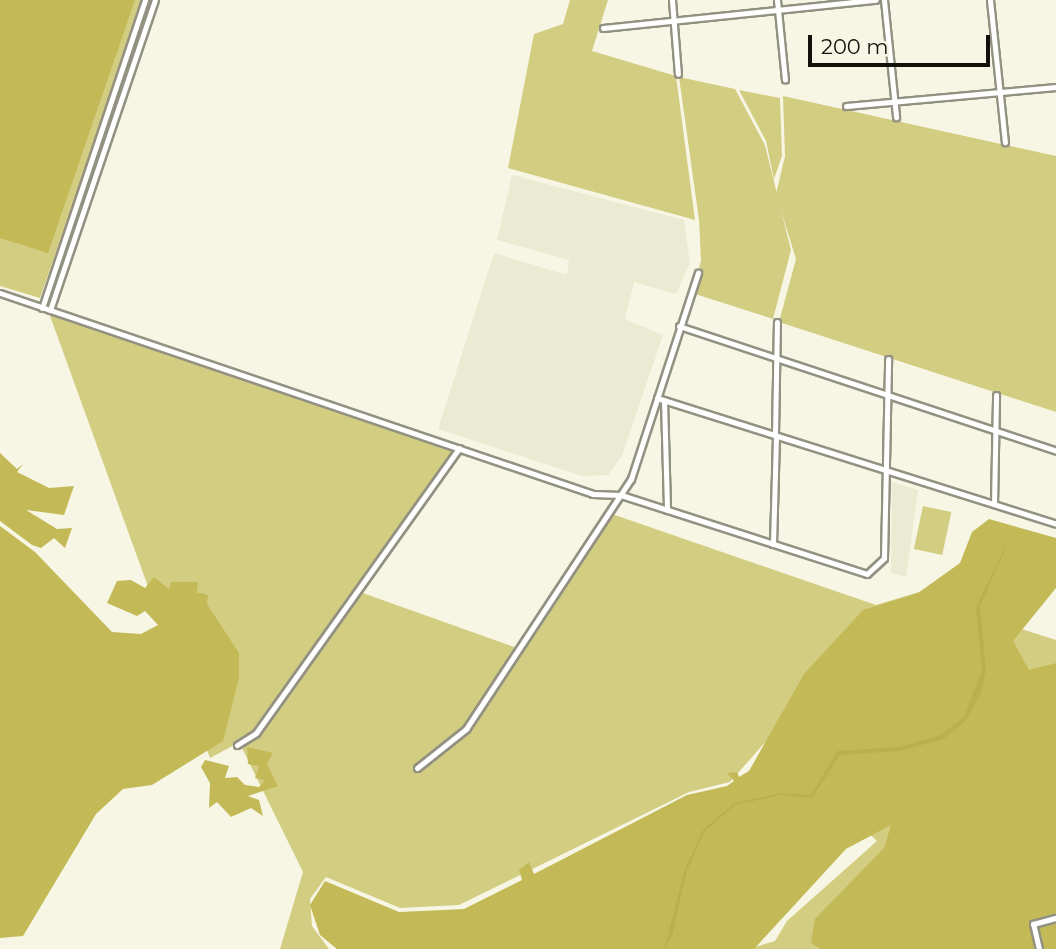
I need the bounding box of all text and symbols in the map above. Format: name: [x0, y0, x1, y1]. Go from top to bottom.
scale bar: [811, 21, 993, 65]
text: 200 m: [821, 34, 888, 59]

